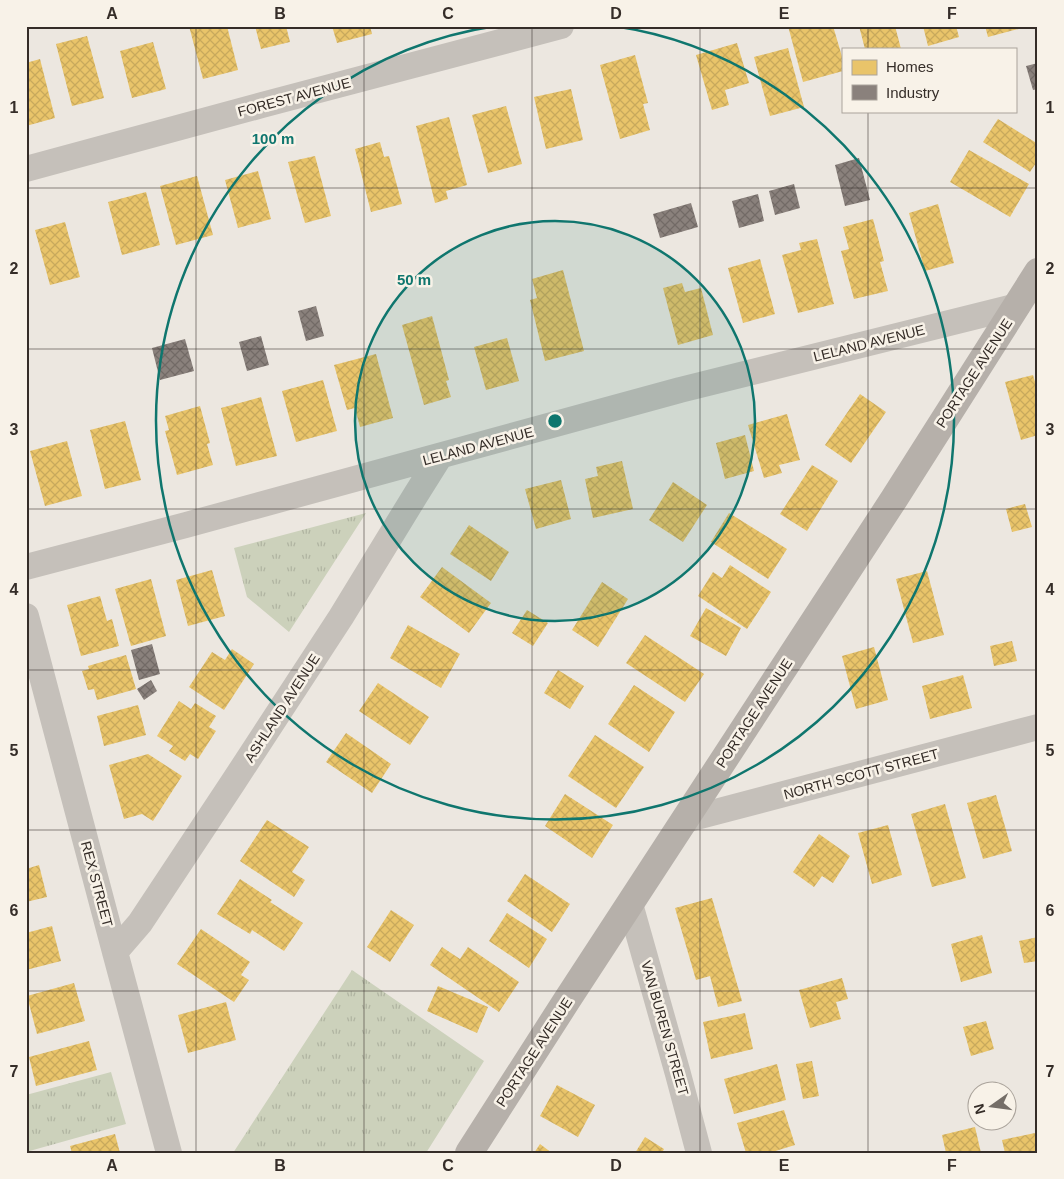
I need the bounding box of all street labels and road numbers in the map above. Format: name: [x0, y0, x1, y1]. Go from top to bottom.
street label: FOREST AVENUE: [236, 74, 352, 120]
street label: PORTAGE AVENUE: [933, 315, 1015, 431]
street label: LELAND AVENUE: [812, 321, 926, 365]
street label: LELAND AVENUE: [421, 424, 535, 468]
street label: ASHLAND AVENUE: [241, 651, 323, 765]
street label: PORTAGE AVENUE: [713, 655, 795, 771]
street label: NORTH SCOTT STREET: [782, 745, 941, 802]
street label: REX STREET: [78, 839, 116, 929]
street label: VAN BUREN STREET: [638, 959, 692, 1098]
street label: PORTAGE AVENUE: [493, 994, 575, 1110]

